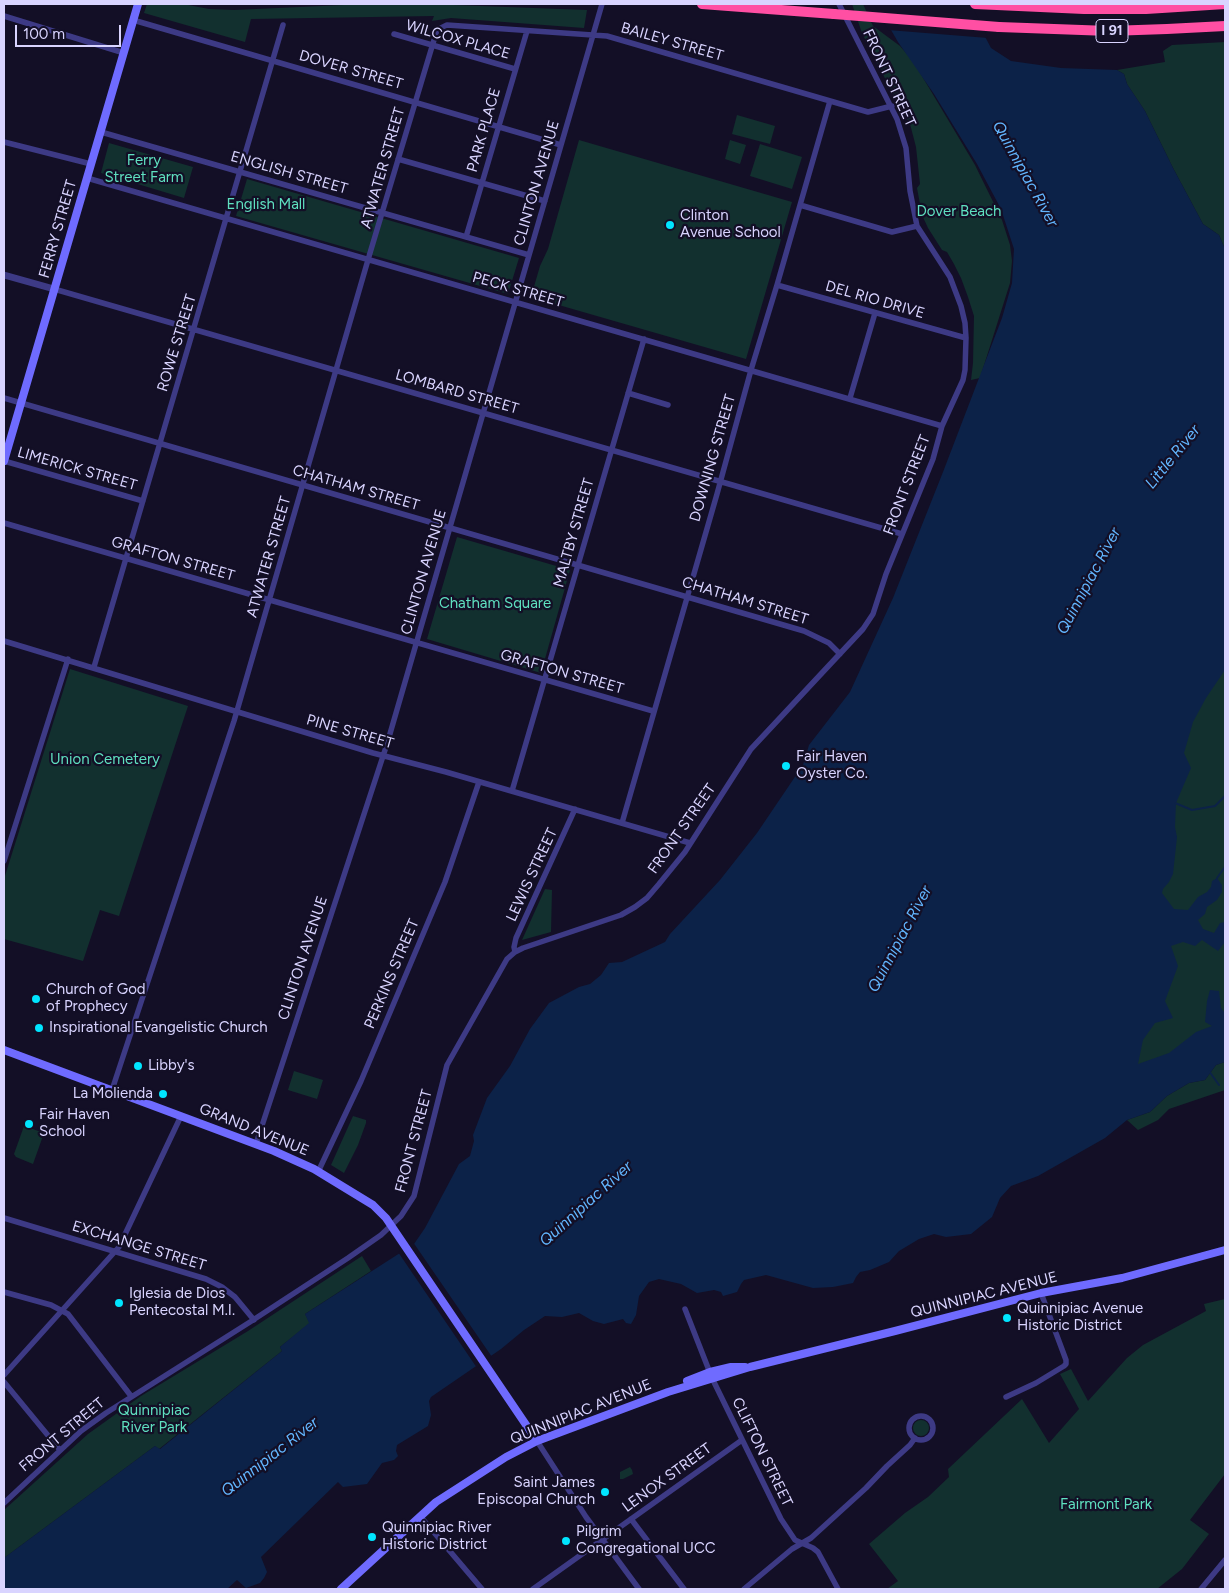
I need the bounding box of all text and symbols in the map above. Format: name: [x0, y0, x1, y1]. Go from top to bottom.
scale bar: [18, 15, 124, 47]
street label: WILCOX PLACE: [404, 17, 512, 63]
street label: BAILEY STREET: [619, 19, 725, 65]
road number: I 91: [1096, 20, 1128, 42]
text: 100 m: [23, 25, 65, 43]
street label: FRONT STREET: [859, 26, 919, 130]
street label: DOVER STREET: [297, 47, 405, 93]
street label: PARK PLACE: [463, 86, 505, 174]
street label: ATWATER STREET: [357, 105, 409, 231]
street label: CLINTON AVENUE: [511, 118, 563, 248]
water label: Quinnipiac River: [988, 118, 1062, 230]
street label: ENGLISH STREET: [228, 148, 350, 198]
park label: Ferry Street Farm: [104, 152, 184, 187]
street label: FERRY STREET: [35, 178, 81, 280]
park label: English Mall: [227, 196, 305, 214]
park label: Dover Beach: [917, 203, 1001, 221]
place label: Clinton Avenue School: [680, 207, 781, 242]
marker: Clinton Avenue School: [664, 219, 676, 231]
street label: PECK STREET: [470, 268, 566, 312]
street label: DEL RIO DRIVE: [823, 277, 927, 323]
street label: ROWE STREET: [154, 292, 200, 394]
street label: LOMBARD STREET: [393, 366, 521, 418]
street label: DOWNING STREET: [686, 392, 740, 524]
water label: Little River: [1141, 421, 1205, 493]
street label: FRONT STREET: [880, 432, 934, 538]
street label: LIMERICK STREET: [15, 443, 139, 495]
street label: CHATHAM STREET: [291, 461, 421, 515]
street label: MALTBY STREET: [550, 476, 598, 590]
street label: ATWATER STREET: [243, 494, 295, 620]
street label: CLINTON AVENUE: [398, 507, 450, 637]
water label: Quinnipiac River: [1053, 524, 1125, 638]
street label: GRAFTON STREET: [109, 533, 237, 585]
street label: CHATHAM STREET: [680, 573, 810, 629]
park label: Chatham Square: [439, 595, 551, 613]
street label: GRAFTON STREET: [498, 646, 626, 698]
street label: PINE STREET: [304, 711, 396, 753]
place label: Fair Haven Oyster Co.: [796, 748, 868, 783]
park label: Union Cemetery: [50, 751, 160, 769]
marker: Fair Haven Oyster Co.: [780, 760, 792, 772]
street label: FRONT STREET: [644, 781, 720, 877]
street label: LEWIS STREET: [503, 825, 561, 925]
water label: Quinnipiac River: [864, 882, 936, 996]
street label: CLINTON AVENUE: [274, 894, 332, 1022]
street label: PERKINS STREET: [361, 916, 423, 1032]
place label: Church of God of Prophecy: [46, 981, 146, 1016]
marker: Church of God of Prophecy: [30, 993, 42, 1005]
place label: Inspirational Evangelistic Church: [49, 1019, 268, 1037]
marker: Inspirational Evangelistic Church: [33, 1022, 45, 1034]
place label: Libby's: [148, 1057, 195, 1075]
marker: Libby's: [132, 1060, 144, 1072]
place label: La Molienda: [73, 1085, 153, 1103]
marker: La Molienda: [157, 1088, 169, 1100]
street label: FRONT STREET: [392, 1088, 436, 1194]
street label: GRAND AVENUE: [197, 1100, 311, 1160]
place label: Fair Haven School: [39, 1106, 110, 1141]
marker: Fair Haven School: [23, 1118, 35, 1130]
water label: Quinnipiac River: [536, 1157, 636, 1251]
street label: EXCHANGE STREET: [70, 1217, 208, 1275]
street label: QUINNIPIAC AVENUE: [909, 1268, 1059, 1322]
place label: Iglesia de Dios Pentecostal M.I.: [129, 1285, 235, 1320]
marker: Iglesia de Dios Pentecostal M.I.: [113, 1297, 125, 1309]
place label: Quinnipiac Avenue Historic District: [1017, 1300, 1143, 1335]
marker: Quinnipiac Avenue Historic District: [1001, 1312, 1013, 1324]
street label: QUINNIPIAC AVENUE: [508, 1375, 654, 1449]
street label: FRONT STREET: [16, 1394, 108, 1476]
street label: CLIFTON STREET: [728, 1395, 796, 1509]
park label: Quinnipiac River Park: [118, 1402, 190, 1437]
water label: Quinnipiac River: [218, 1413, 322, 1501]
street label: LENOX STREET: [619, 1440, 715, 1516]
place label: Saint James Episcopal Church: [477, 1474, 595, 1509]
marker: Saint James Episcopal Church: [599, 1486, 611, 1498]
park label: Fairmont Park: [1060, 1496, 1152, 1514]
place label: Quinnipiac River Historic District: [382, 1519, 491, 1554]
place label: Pilgrim Congregational UCC: [576, 1523, 716, 1558]
marker: Quinnipiac River Historic District: [366, 1531, 378, 1543]
marker: Pilgrim Congregational UCC: [560, 1535, 572, 1547]

